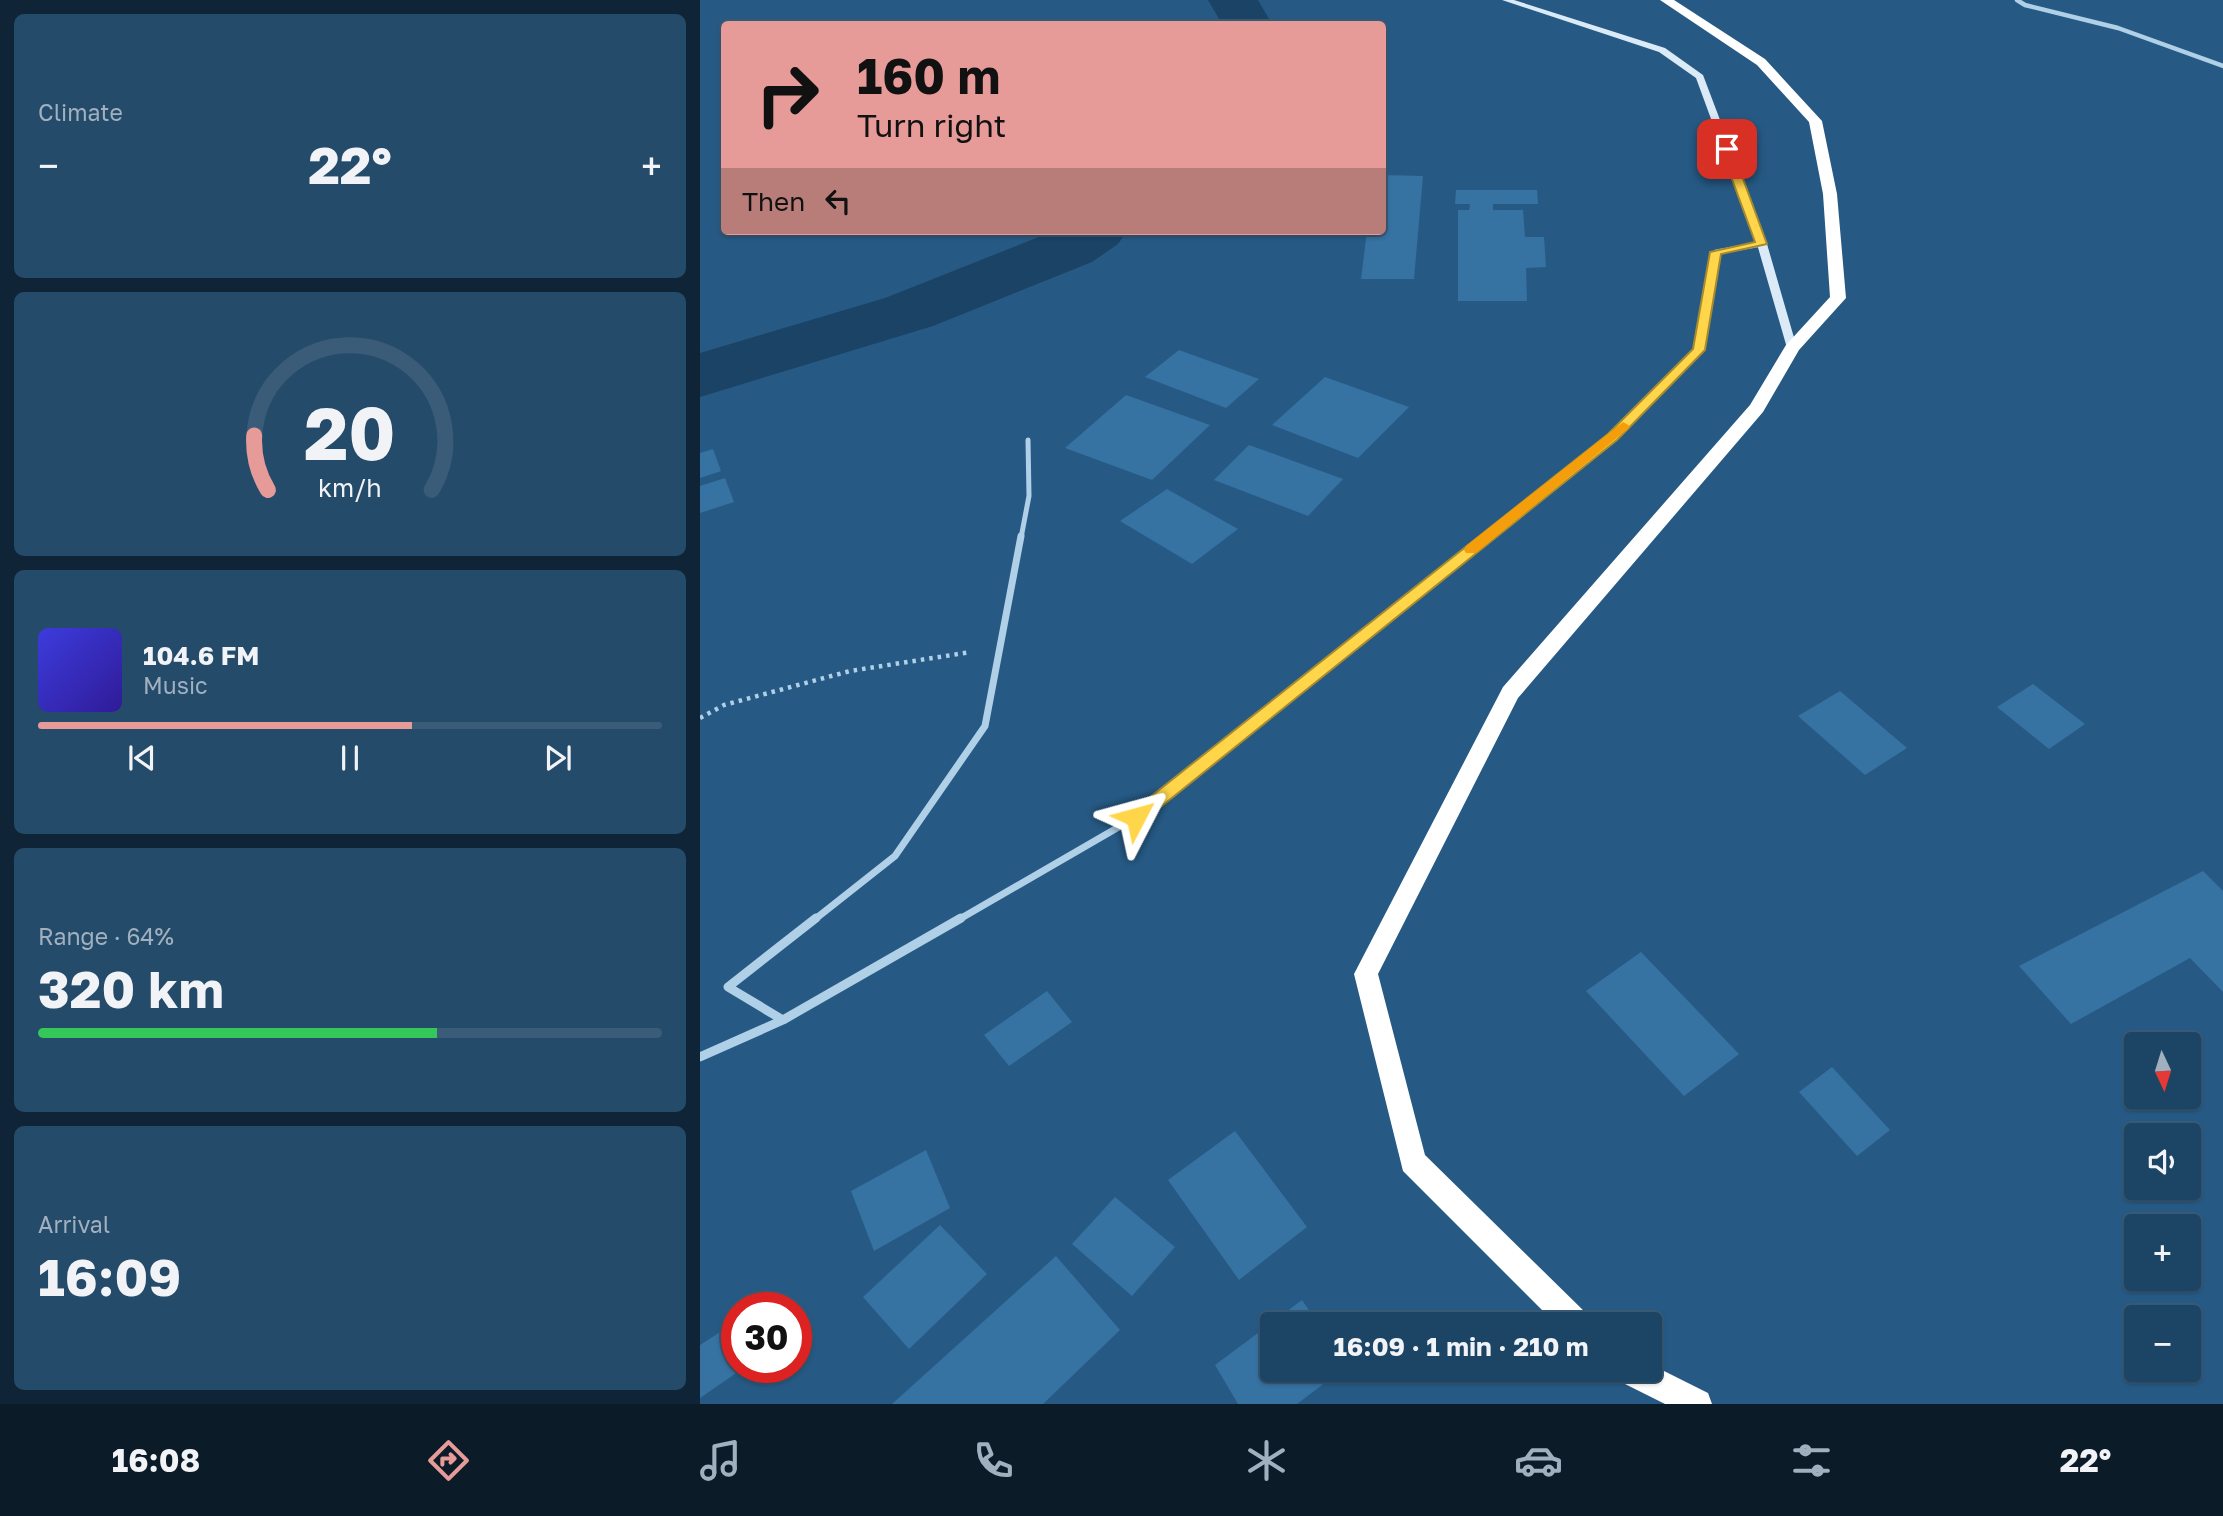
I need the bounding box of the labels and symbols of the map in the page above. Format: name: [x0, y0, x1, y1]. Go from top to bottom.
pin: [1697, 119, 1757, 179]
position arrow: [1099, 780, 1173, 854]
north arrow: [2124, 1032, 2202, 1110]
speed limit sign: 30: [721, 1292, 812, 1383]

